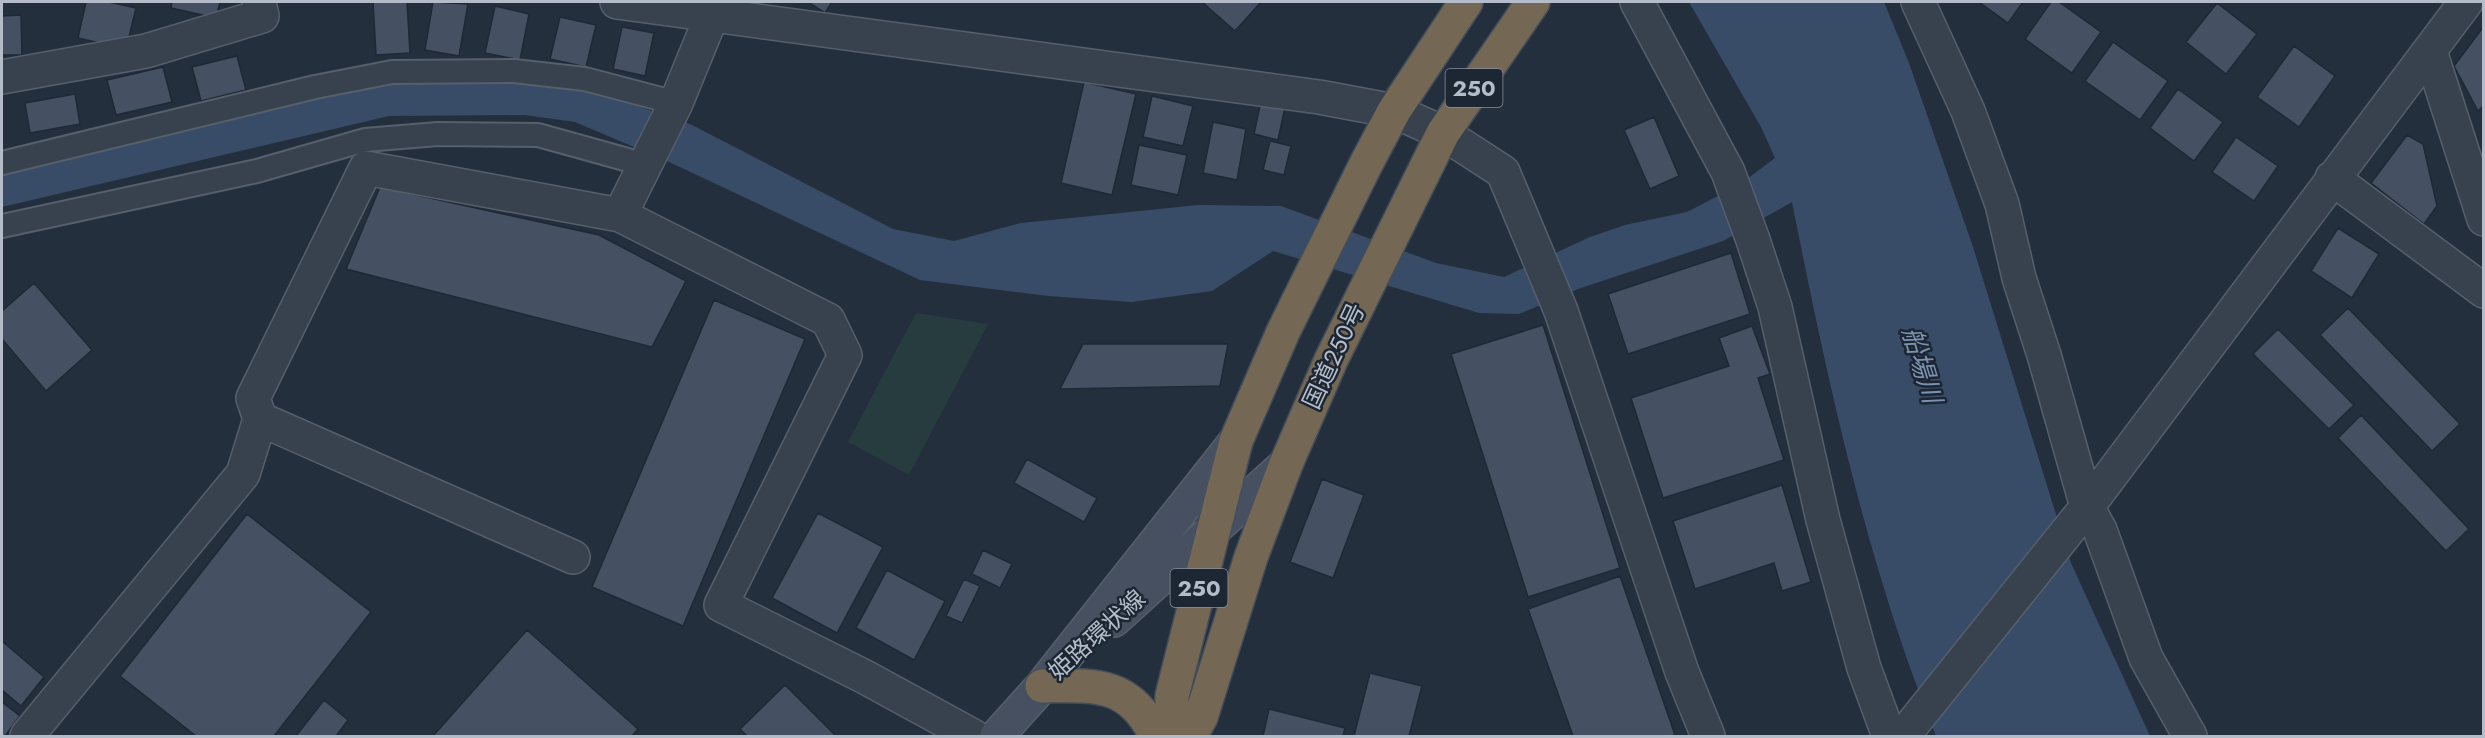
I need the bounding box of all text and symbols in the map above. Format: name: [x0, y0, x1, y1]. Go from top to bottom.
road number: 250: [1446, 69, 1502, 107]
street label: 国道250号: [1294, 297, 1373, 415]
water label: 船場川: [1892, 322, 1952, 411]
road number: 250: [1170, 569, 1228, 607]
street label: 姫路環状線: [1040, 581, 1153, 688]

